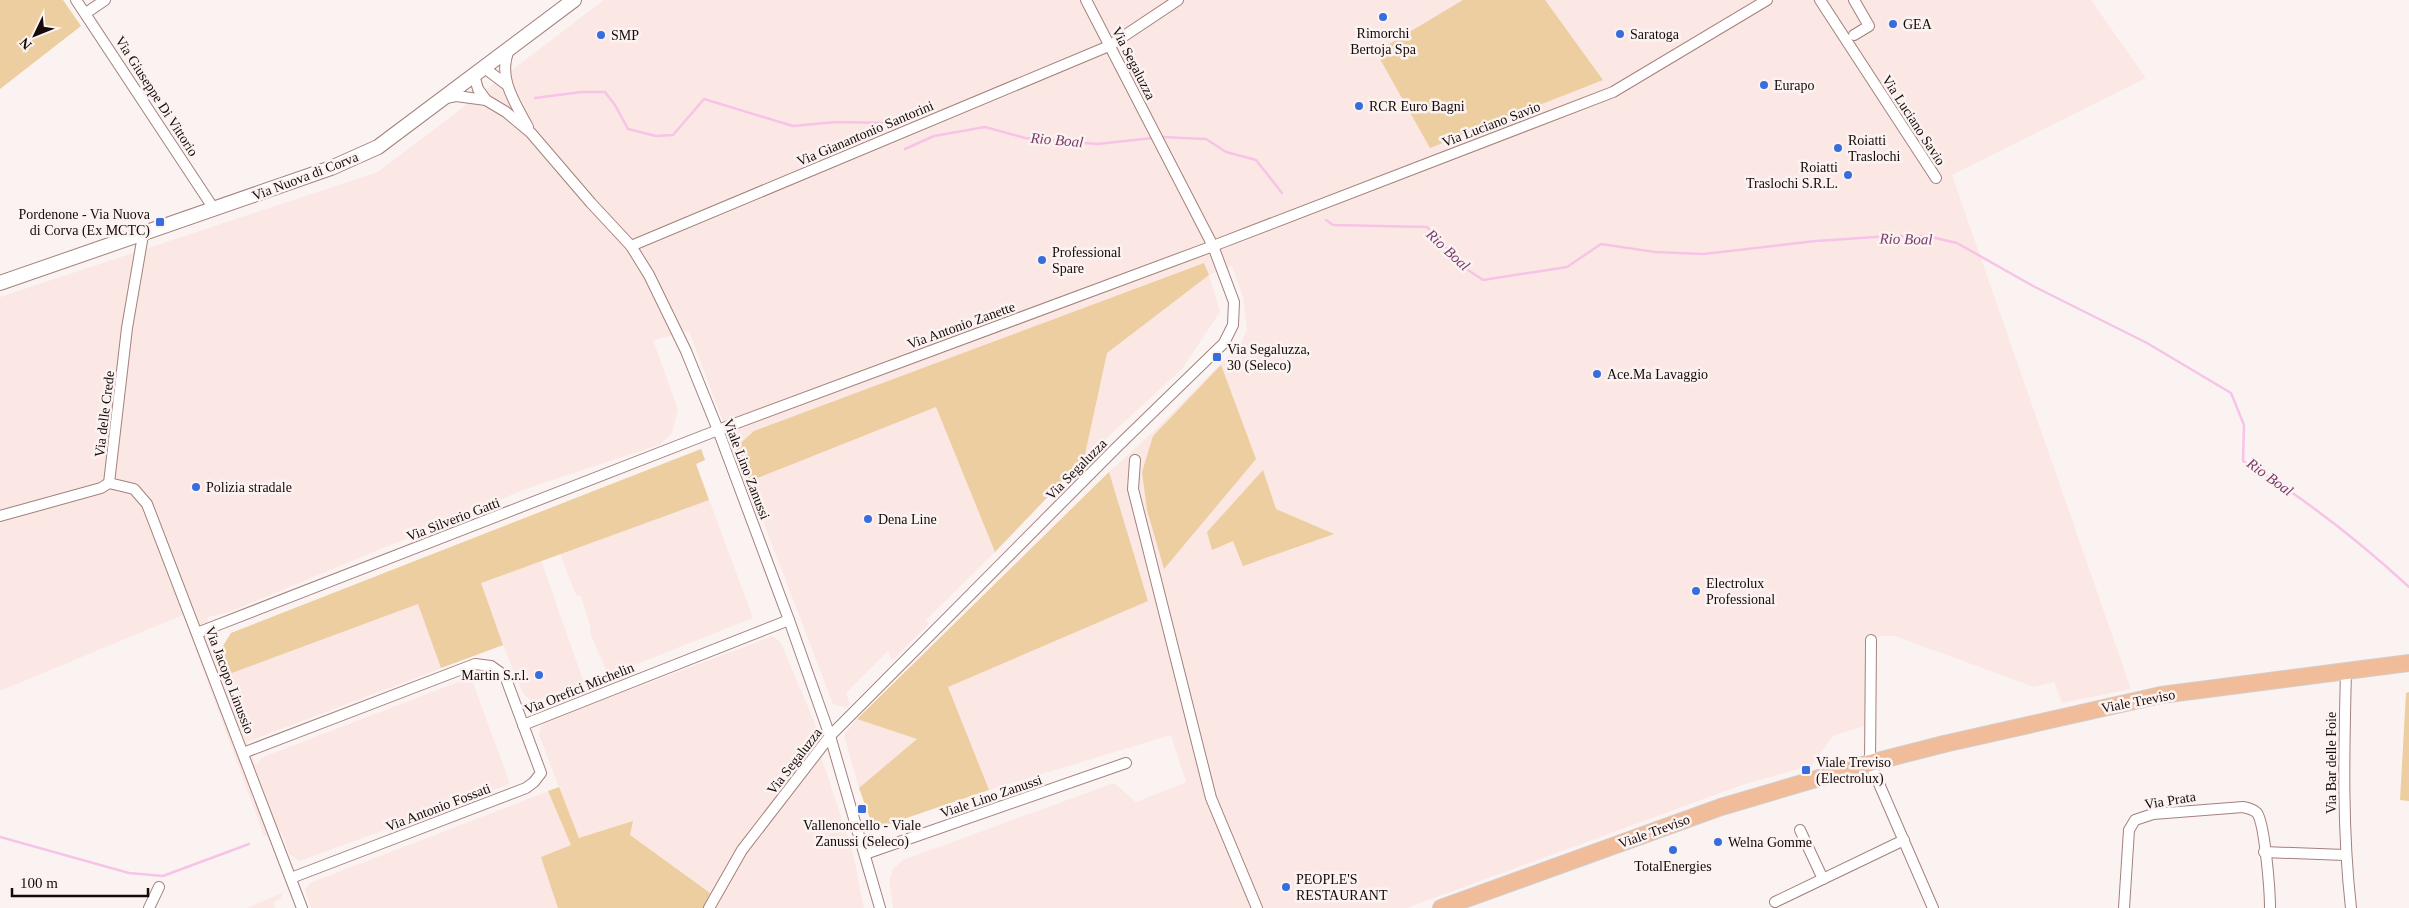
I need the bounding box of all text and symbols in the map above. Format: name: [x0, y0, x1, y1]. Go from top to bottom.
north arrow: [10, 10, 60, 60]
marker: Rimorchi Bertoja Spa: [1377, 11, 1389, 23]
place label: GEA: [1903, 17, 1933, 32]
marker: GEA: [1887, 18, 1899, 30]
street label: Via Segaluzza: [1109, 24, 1159, 103]
place label: Rimorchi Bertoja Spa: [1350, 26, 1417, 57]
place label: Saratoga: [1630, 27, 1680, 42]
place label: SMP: [611, 28, 639, 43]
marker: Saratoga: [1614, 28, 1626, 40]
marker: SMP: [595, 29, 607, 41]
street label: Via Giuseppe Di Vittorio: [112, 33, 201, 159]
text: N: [17, 35, 35, 52]
street label: Via Luciano Savio: [1879, 73, 1948, 168]
place label: Eurapo: [1774, 78, 1814, 93]
marker: Eurapo: [1758, 79, 1770, 91]
street label: Via Gianantonio Santorini: [795, 98, 936, 169]
place label: RCR Euro Bagni: [1369, 99, 1465, 114]
street label: Via Luciano Savio: [1440, 99, 1542, 150]
marker: RCR Euro Bagni: [1353, 100, 1365, 112]
water label: Rio Boal: [1029, 130, 1084, 150]
place label: Roiatti Traslochi: [1848, 133, 1900, 164]
marker: Roiatti Traslochi: [1832, 142, 1844, 154]
street label: Via Nuova di Corva: [250, 149, 361, 204]
place label: Roiatti Traslochi S.R.L.: [1746, 160, 1838, 191]
marker: Roiatti Traslochi S.R.L.: [1842, 169, 1854, 181]
place label: Pordenone - Via Nuova di Corva (Ex MCTC): [19, 207, 151, 239]
marker: Pordenone - Via Nuova di Corva (Ex MCTC): [154, 216, 166, 228]
water label: Rio Boal: [1422, 225, 1473, 274]
water label: Rio Boal: [1878, 231, 1933, 247]
place label: Professional Spare: [1052, 245, 1121, 276]
marker: Professional Spare: [1036, 254, 1048, 266]
street label: Via Antonio Zanette: [905, 299, 1017, 352]
place label: Via Segaluzza, 30 (Seleco): [1227, 342, 1310, 374]
marker: Via Segaluzza, 30 (Seleco): [1211, 351, 1223, 363]
place label: Ace.Ma Lavaggio: [1607, 367, 1708, 382]
marker: Ace.Ma Lavaggio: [1591, 368, 1603, 380]
street label: Via delle Crede: [92, 370, 117, 458]
street label: Viale Lino Zanussi: [720, 417, 773, 522]
street label: Via Segaluzza: [1043, 435, 1110, 503]
water label: Rio Boal: [2243, 454, 2296, 499]
place label: Polizia stradale: [206, 480, 292, 495]
marker: Polizia stradale: [190, 481, 202, 493]
street label: Via Silverio Gatti: [404, 495, 502, 544]
place label: Dena Line: [878, 512, 937, 527]
marker: Dena Line: [862, 513, 874, 525]
place label: Electrolux Professional: [1706, 576, 1775, 607]
marker: Electrolux Professional: [1690, 585, 1702, 597]
street label: Via Jacopo Linussio: [202, 625, 257, 736]
street label: Via Orefici Michelin: [522, 660, 636, 717]
place label: Martin S.r.l.: [461, 668, 529, 683]
marker: Martin S.r.l.: [533, 669, 545, 681]
street label: Viale Treviso: [2100, 687, 2176, 716]
street label: Via Bar delle Foie: [2324, 712, 2339, 814]
street label: Via Segaluzza: [764, 725, 825, 797]
place label: Viale Treviso (Electrolux): [1816, 755, 1891, 787]
marker: Viale Treviso (Electrolux): [1800, 764, 1812, 776]
street label: Viale Lino Zanussi: [938, 772, 1044, 821]
street label: Via Antonio Fossati: [384, 781, 493, 834]
street label: Via Prata: [2143, 789, 2198, 812]
marker: Vallenoncello - Viale Zanussi (Seleco): [856, 803, 868, 815]
street label: Viale Treviso: [1616, 812, 1692, 851]
place label: Vallenoncello - Viale Zanussi (Seleco): [803, 818, 921, 850]
place label: Welna Gomme: [1728, 835, 1812, 850]
marker: Welna Gomme: [1712, 836, 1724, 848]
marker: TotalEnergies: [1667, 844, 1679, 856]
place label: TotalEnergies: [1634, 859, 1712, 874]
scale bar: [12, 866, 149, 898]
place label: PEOPLE'S RESTAURANT: [1296, 872, 1388, 903]
text: 100 m: [20, 875, 58, 891]
marker: PEOPLE'S RESTAURANT: [1280, 881, 1292, 893]

